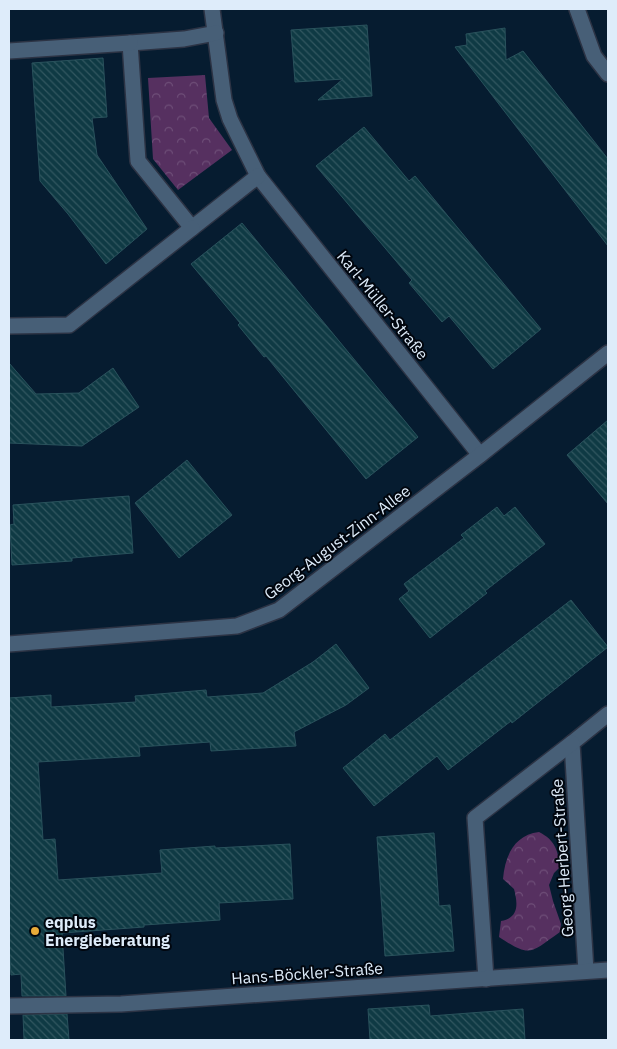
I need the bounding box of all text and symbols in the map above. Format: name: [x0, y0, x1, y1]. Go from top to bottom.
street label: Karl-Müller-Straße: [333, 247, 433, 364]
street label: Georg-August-Zinn-Allee: [260, 480, 414, 604]
street label: Georg-Herbert-Straße: [546, 778, 578, 938]
place label: eqplus Energieberatung: [45, 912, 170, 950]
marker: eqplus Energieberatung: [29, 925, 41, 937]
street label: Hans-Böckler-Straße: [231, 958, 384, 988]

